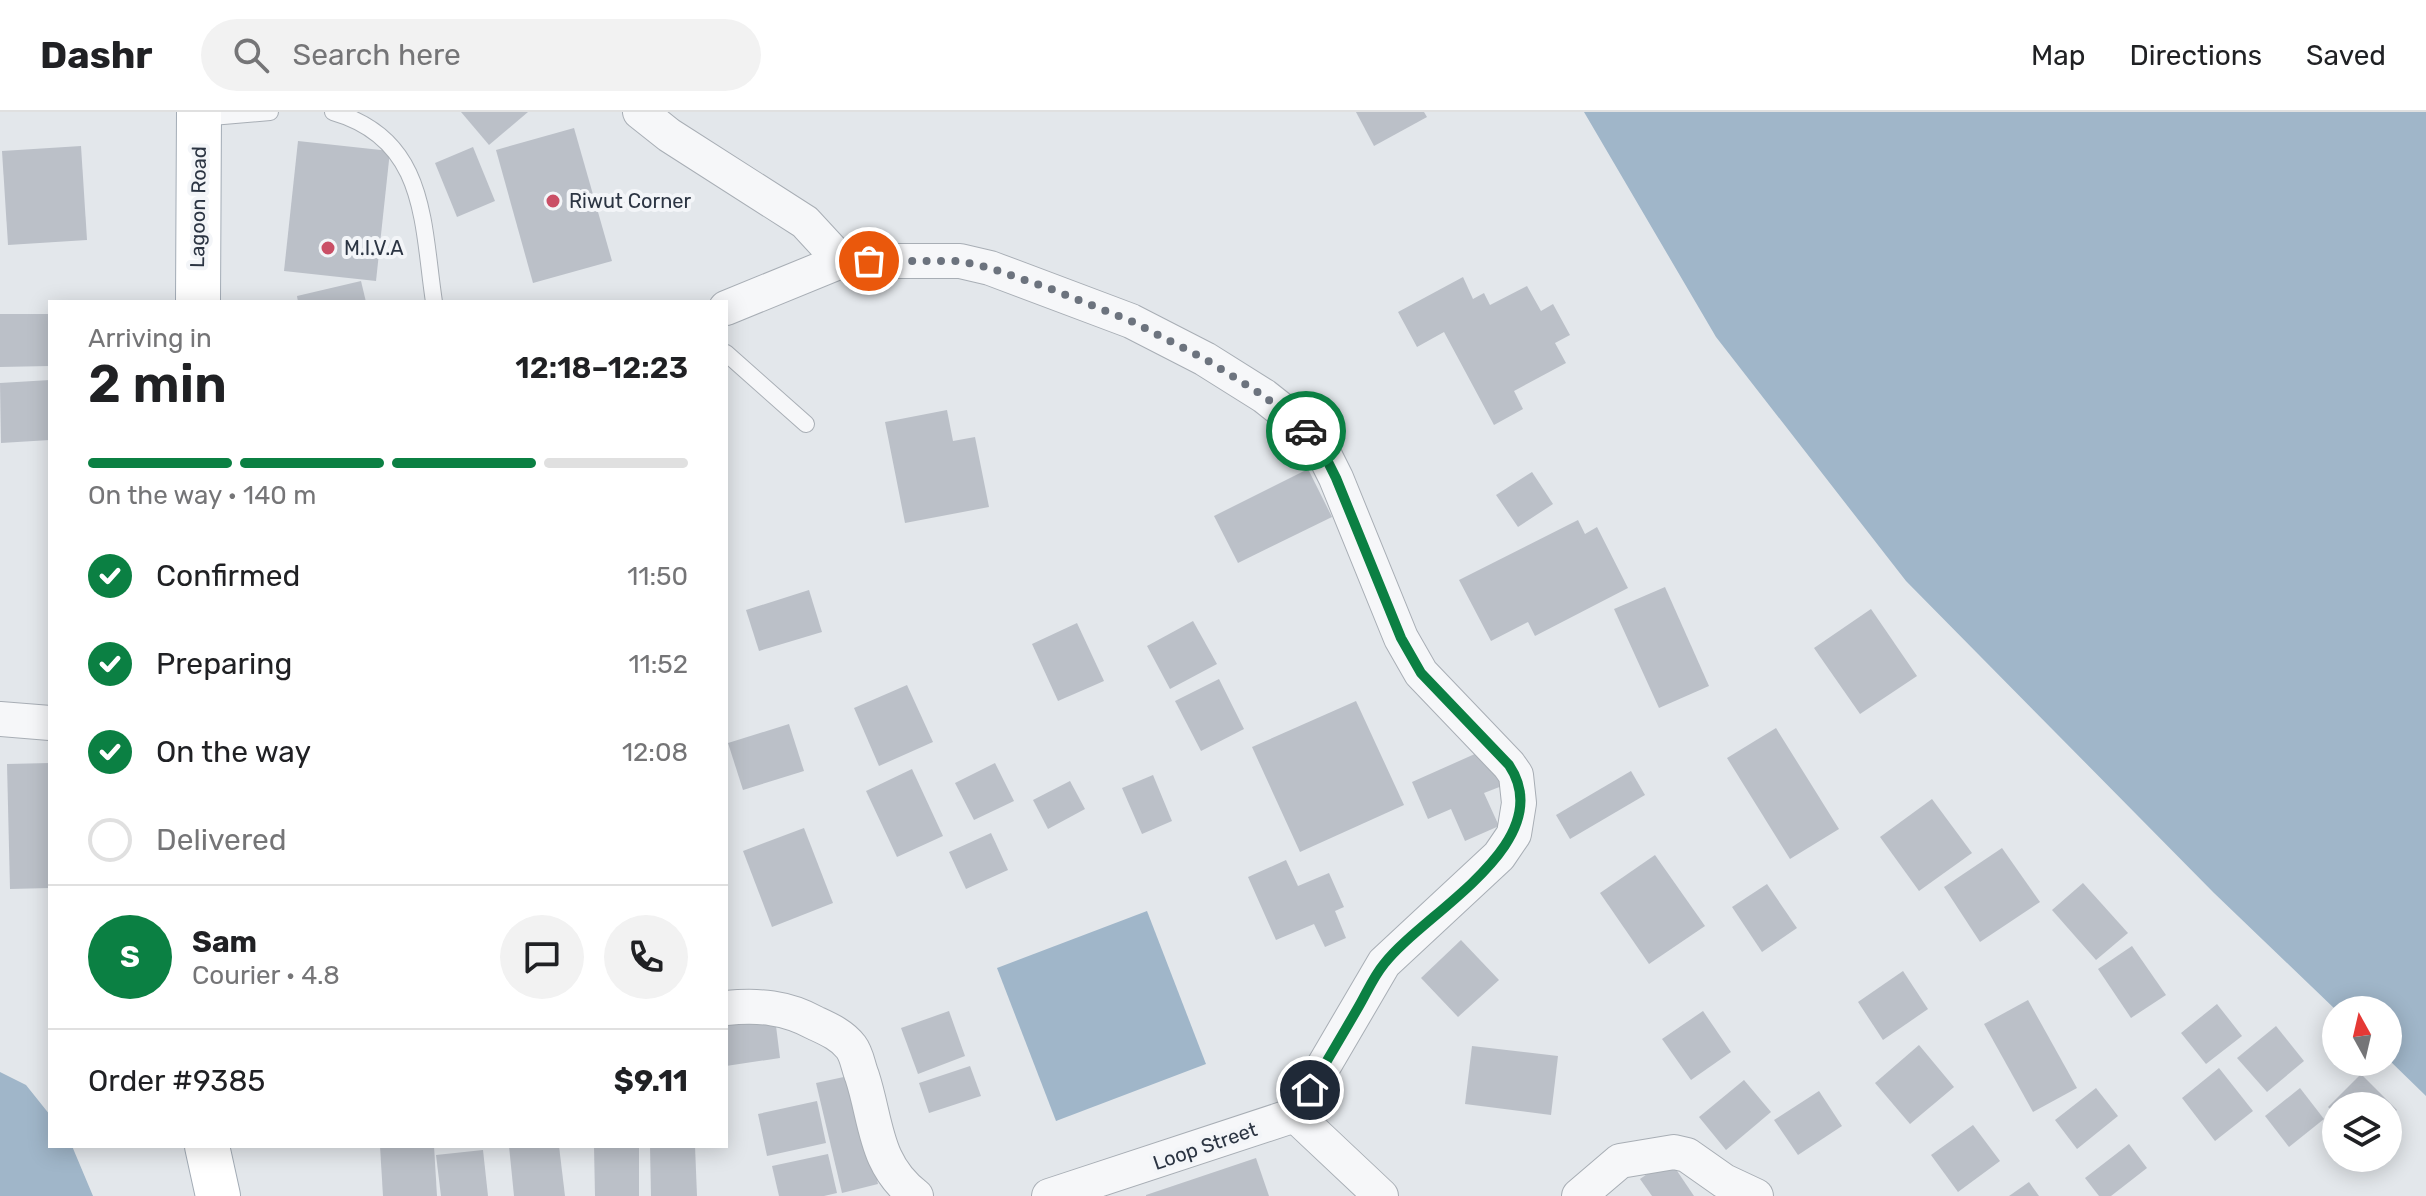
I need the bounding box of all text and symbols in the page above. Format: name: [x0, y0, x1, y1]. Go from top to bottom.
search box: [201, 19, 761, 91]
text: Dashr: [40, 32, 153, 78]
icon: search: [229, 33, 273, 77]
text: Search here: [293, 37, 461, 73]
text: Map: [2031, 39, 2085, 72]
text: Directions: [2129, 39, 2262, 72]
text: Saved: [2306, 39, 2386, 72]
street label: Lagoon Road: [185, 146, 211, 268]
place label: Riwut Corner: [569, 189, 691, 213]
marker: Riwut Corner: [544, 192, 562, 210]
pin: [835, 227, 903, 295]
place label: M.I.V.A: [344, 236, 404, 260]
marker: M.I.V.A: [319, 239, 337, 257]
icon: bag: [847, 239, 891, 283]
text: Arriving in: [88, 323, 212, 354]
text: 12:18–12:23: [515, 350, 688, 386]
text: 2 min: [88, 353, 227, 415]
courier: [1266, 391, 1346, 471]
icon: car: [1284, 409, 1328, 453]
text: On the way · 140 m: [88, 480, 316, 511]
icon: check: [88, 554, 132, 598]
text: Confirmed: [156, 558, 300, 594]
text: 11:50: [627, 561, 688, 592]
icon: check: [88, 642, 132, 686]
text: Preparing: [156, 646, 292, 682]
text: 11:52: [628, 649, 688, 680]
icon: check: [88, 730, 132, 774]
text: On the way: [156, 734, 311, 770]
text: 12:08: [622, 737, 688, 768]
text: Delivered: [156, 822, 287, 858]
button: chat: [500, 915, 584, 999]
button: phone: [604, 915, 688, 999]
text: Sam: [192, 924, 257, 960]
text: S: [120, 939, 140, 975]
text: Courier · 4.8: [192, 960, 340, 991]
north arrow: [2322, 996, 2402, 1076]
map controls: [2322, 996, 2402, 1172]
pin: [1276, 1056, 1344, 1124]
text: Order #9385: [88, 1063, 265, 1099]
text: $9.11: [614, 1063, 688, 1099]
icon: home: [1288, 1068, 1332, 1112]
button: layers: [2322, 1092, 2402, 1172]
street label: Loop Street: [1150, 1117, 1260, 1175]

